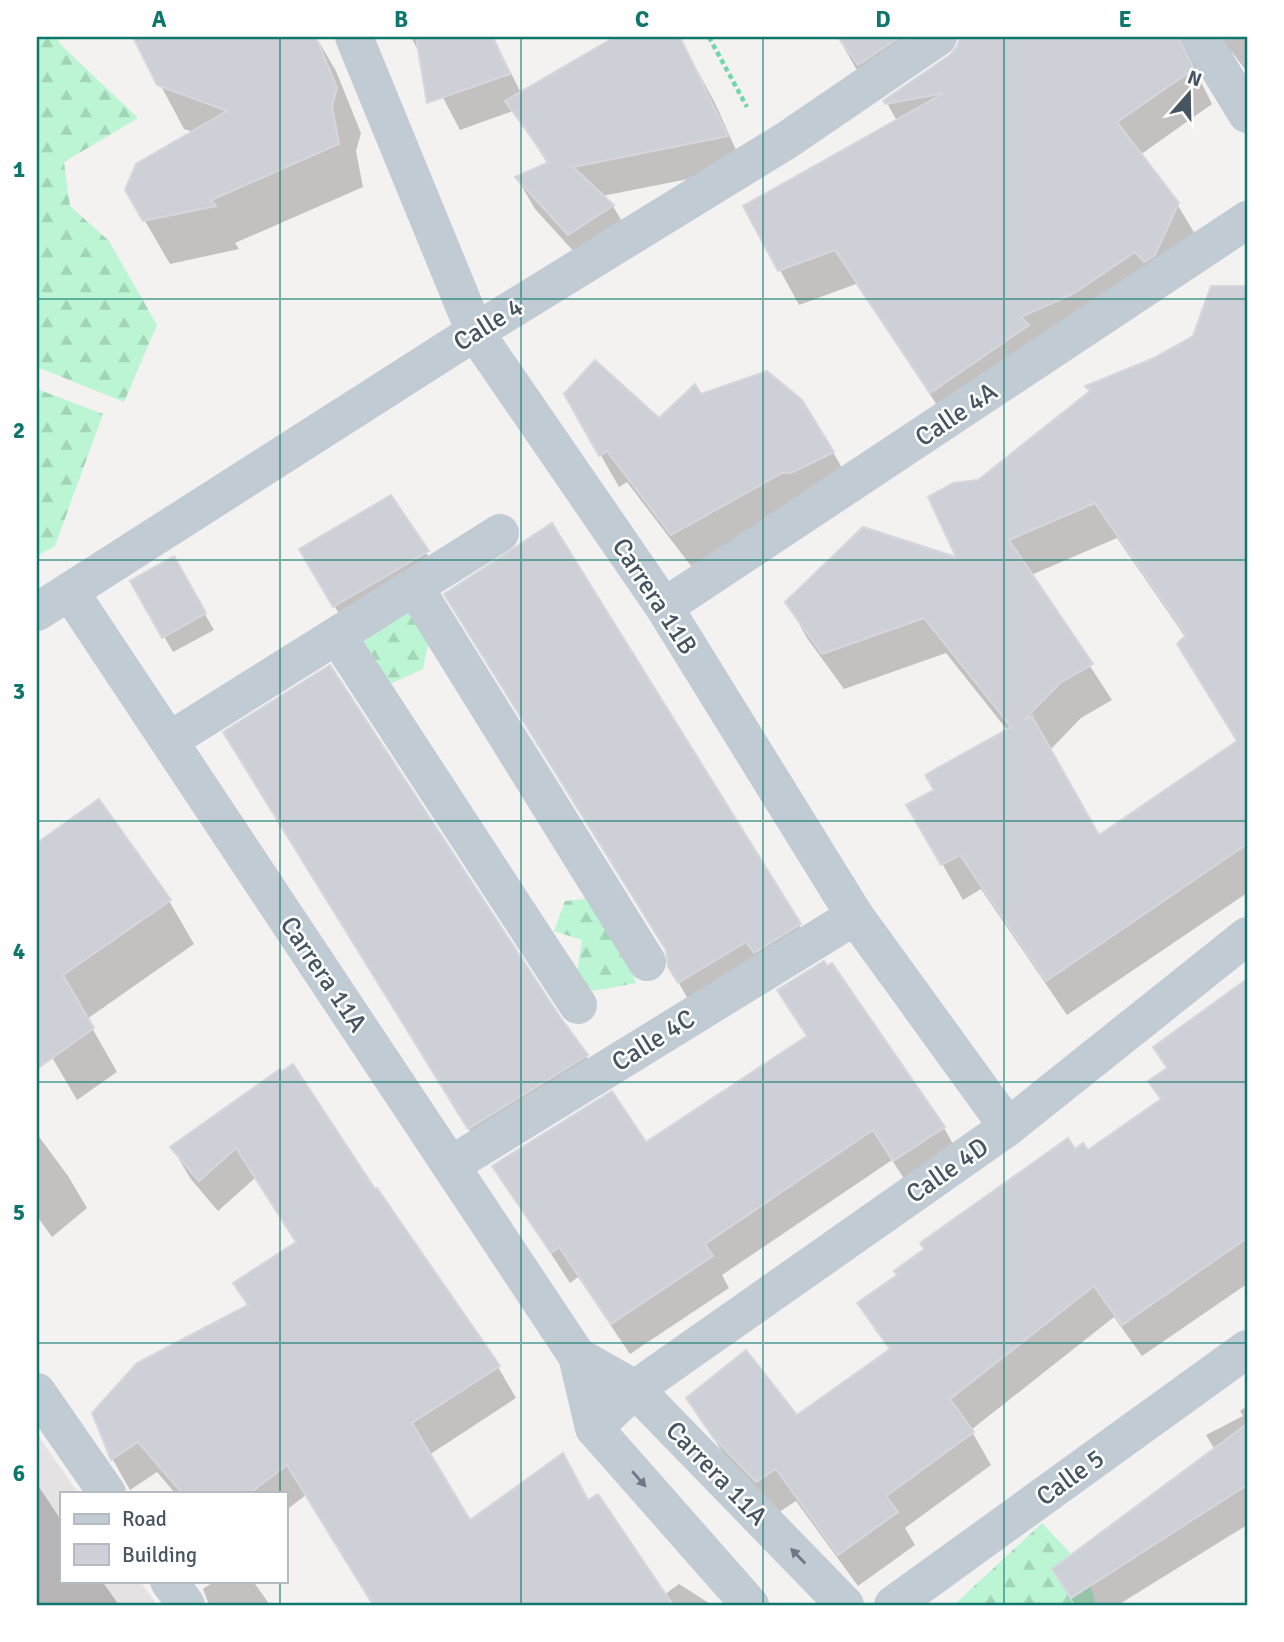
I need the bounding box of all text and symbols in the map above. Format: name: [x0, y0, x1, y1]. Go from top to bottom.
text: A: [152, 5, 167, 34]
text: B: [394, 5, 408, 34]
text: C: [635, 5, 649, 34]
text: D: [875, 5, 891, 34]
text: E: [1118, 5, 1132, 34]
north arrow: [1154, 60, 1224, 130]
text: N: [1184, 65, 1205, 93]
text: 1: [13, 155, 25, 184]
street label: Calle 4: [448, 291, 529, 359]
street label: Calle 4A: [909, 376, 1004, 454]
text: 2: [13, 416, 25, 445]
street label: Carrera 11B: [605, 532, 704, 661]
text: 3: [13, 677, 25, 706]
street label: Carrera 11A: [273, 911, 374, 1039]
text: 4: [13, 937, 25, 966]
street label: Calle 4C: [606, 1003, 701, 1079]
street label: Calle 4D: [900, 1131, 995, 1211]
text: 5: [13, 1198, 25, 1227]
street label: Carrera 11A: [659, 1415, 774, 1533]
street label: Calle 5: [1030, 1442, 1111, 1513]
text: 6: [13, 1459, 25, 1488]
one-way arrow: [631, 1470, 647, 1488]
legend: [60, 1492, 287, 1582]
text: Road: [122, 1506, 167, 1532]
text: Building: [122, 1542, 197, 1568]
one-way arrow: [789, 1548, 806, 1565]

